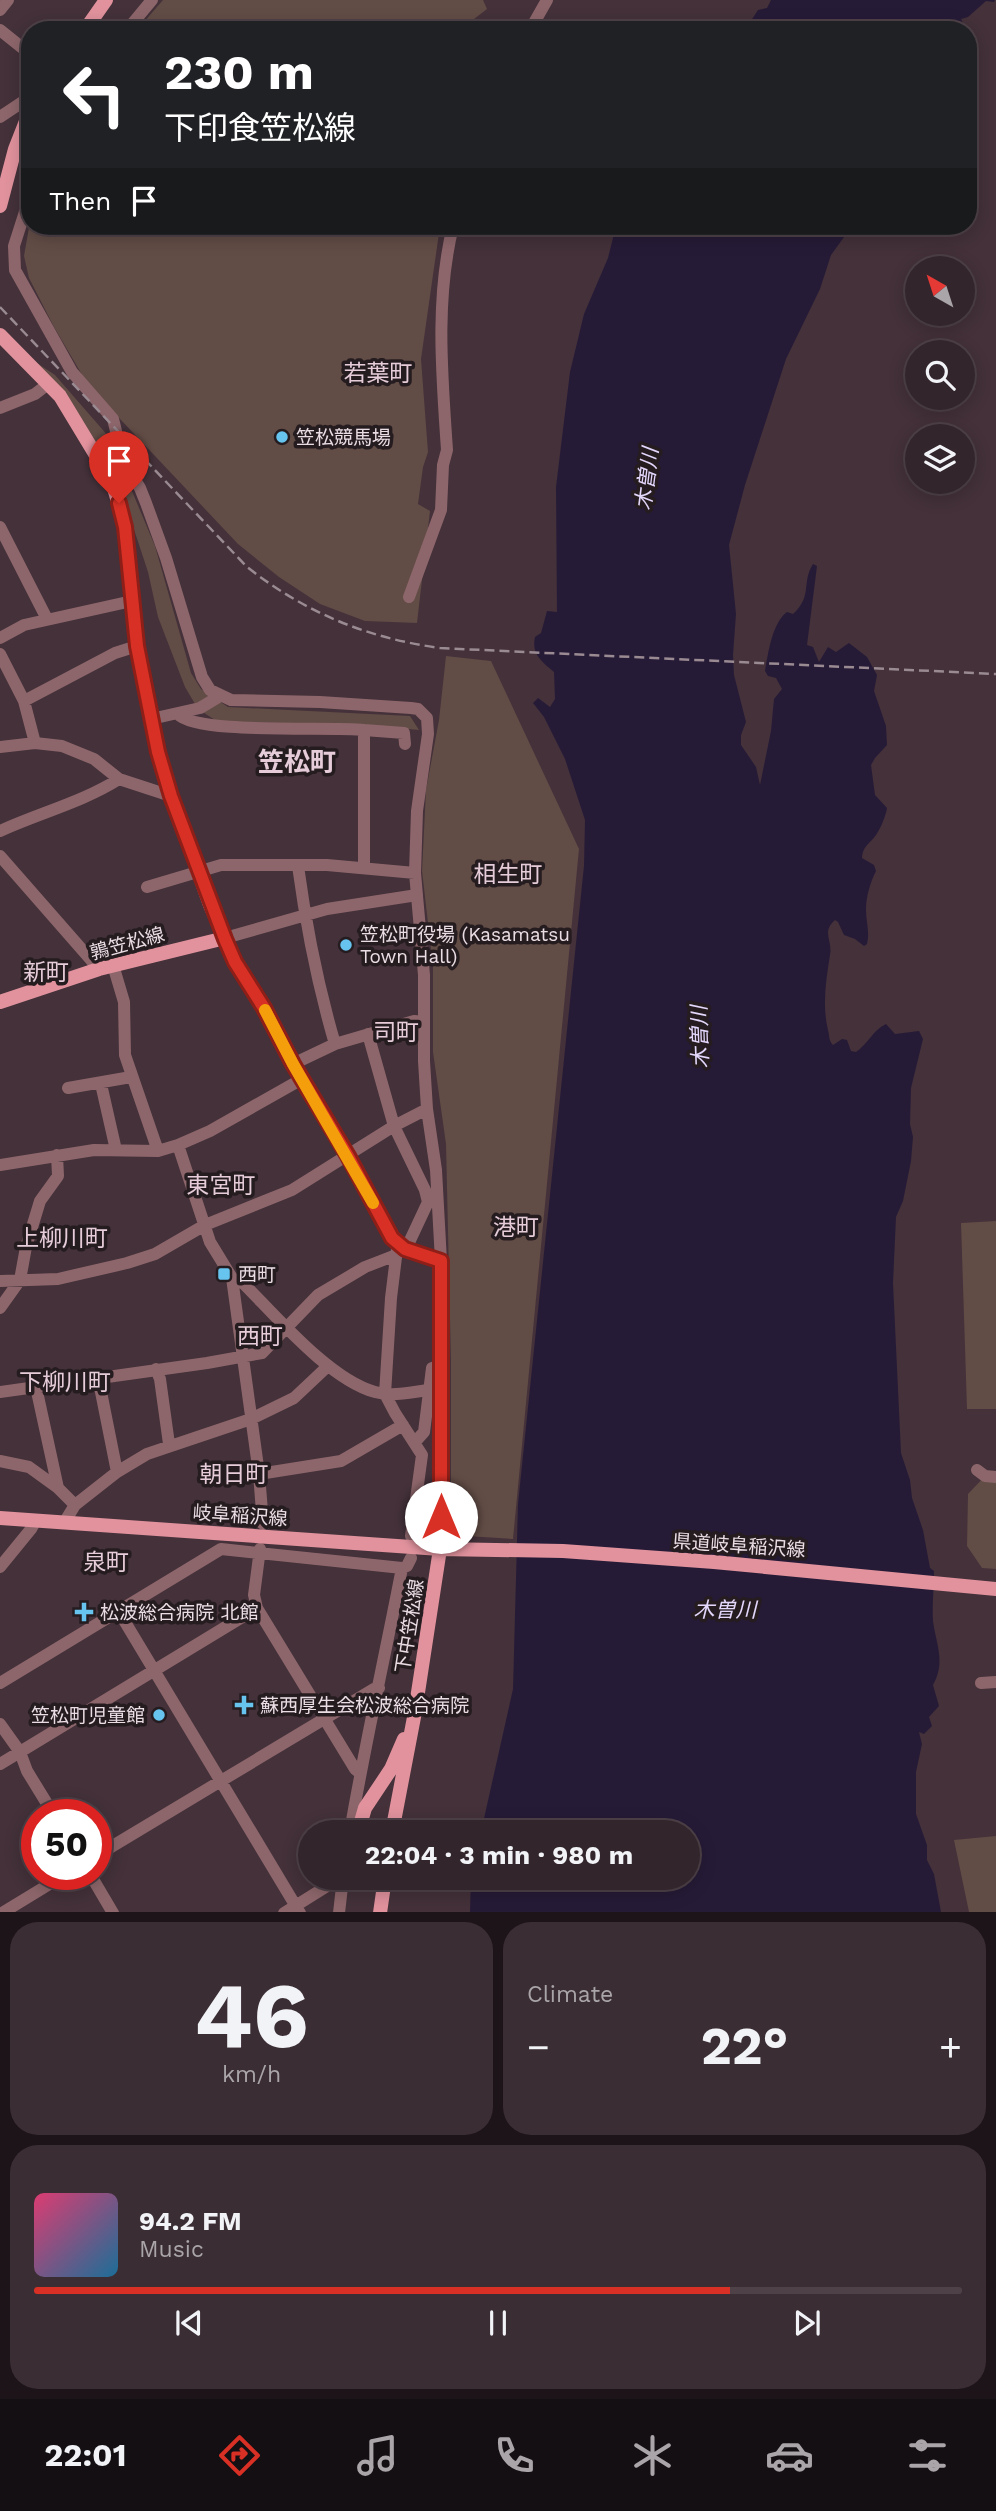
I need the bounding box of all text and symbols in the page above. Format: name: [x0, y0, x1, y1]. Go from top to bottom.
text: 230 m: [164, 43, 314, 101]
icon: left: [49, 49, 140, 140]
text: 下印食笠松線: [164, 109, 356, 147]
icon: arrive: [125, 182, 163, 220]
text: Then: [49, 186, 111, 216]
north arrow: [905, 256, 975, 326]
map controls: [905, 256, 975, 494]
button: search: [905, 340, 975, 410]
district label: 若葉町: [344, 360, 413, 387]
button: layers: [905, 424, 975, 494]
place label: 笠松競馬場: [296, 426, 391, 449]
marker: 笠松競馬場: [274, 429, 290, 445]
pin: [89, 431, 149, 503]
icon: arrive: [100, 442, 138, 480]
water label: 木曽川: [630, 444, 663, 512]
district label: 笠松町: [258, 747, 336, 777]
district label: 相生町: [474, 861, 543, 888]
street label: 鶉笠松線: [87, 923, 167, 964]
place label: 笠松町役場 (Kasamatsu Town Hall): [360, 923, 570, 968]
marker: 笠松町役場 (Kasamatsu Town Hall): [338, 937, 354, 953]
district label: 新町: [23, 959, 69, 986]
water label: 木曽川: [686, 1003, 713, 1069]
district label: 司町: [373, 1019, 419, 1046]
district label: 東宮町: [187, 1172, 256, 1199]
district label: 港町: [493, 1214, 539, 1241]
district label: 上柳川町: [16, 1225, 108, 1252]
place label: 西町: [238, 1263, 276, 1286]
marker: 西町: [216, 1266, 232, 1282]
district label: 西町: [237, 1323, 283, 1350]
district label: 下柳川町: [19, 1369, 111, 1396]
district label: 朝日町: [200, 1461, 269, 1488]
position arrow: [404, 1480, 478, 1554]
street label: 岐阜稲沢線: [192, 1501, 288, 1530]
street label: 県道岐阜稲沢線: [672, 1529, 806, 1562]
district label: 泉町: [83, 1549, 129, 1576]
street label: 下中笠松線: [391, 1577, 428, 1675]
water label: 木曽川: [694, 1597, 758, 1622]
place label: 松波総合病院 北館: [100, 1601, 258, 1624]
marker: 松波総合病院 北館: [74, 1602, 94, 1622]
place label: 蘇西厚生会松波総合病院: [260, 1694, 469, 1717]
marker: 蘇西厚生会松波総合病院: [234, 1695, 254, 1715]
place label: 笠松町児童館: [31, 1704, 145, 1727]
marker: 笠松町児童館: [151, 1707, 167, 1723]
speed limit sign: 50: [21, 1799, 112, 1890]
text: 22:04 · 3 min · 980 m: [365, 1840, 633, 1870]
text: 46: [194, 1962, 309, 2069]
text: Climate: [527, 1981, 613, 2008]
text: 22°: [701, 2016, 788, 2077]
text: −: [527, 2025, 550, 2069]
text: +: [939, 2025, 962, 2069]
text: km/h: [222, 2061, 281, 2088]
text: 94.2 FM: [139, 2206, 242, 2236]
text: Music: [139, 2236, 204, 2263]
icon: previous: [170, 2304, 208, 2342]
icon: pause: [479, 2304, 517, 2342]
icon: next: [788, 2304, 826, 2342]
icon: directions: [215, 2431, 264, 2480]
icon: music: [353, 2431, 402, 2480]
icon: phone: [490, 2431, 539, 2480]
icon: climate: [628, 2431, 677, 2480]
icon: car: [765, 2431, 814, 2480]
icon: filters: [903, 2431, 952, 2480]
text: 22:01: [44, 2436, 126, 2474]

